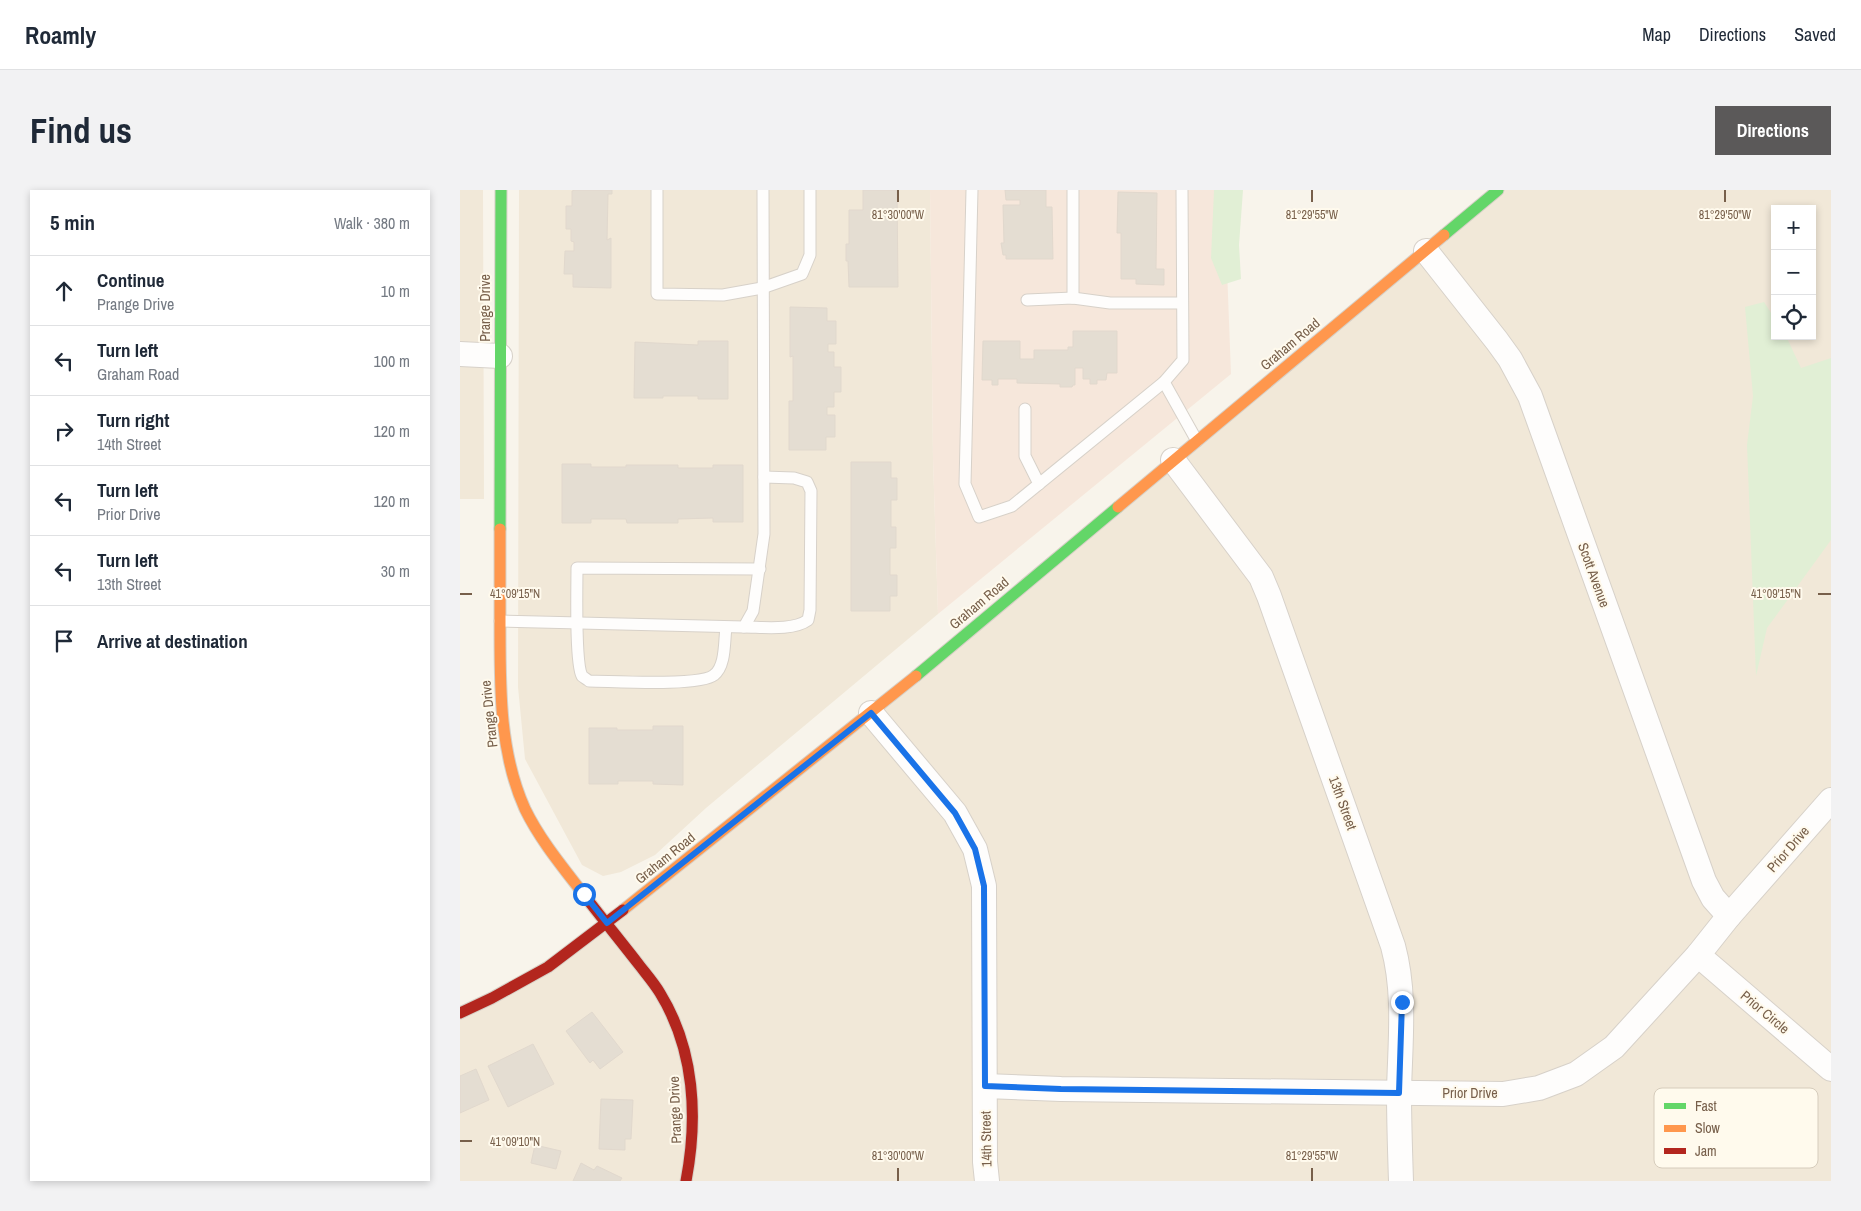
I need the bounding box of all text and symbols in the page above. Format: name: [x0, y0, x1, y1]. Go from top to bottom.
text: Roamly: [25, 19, 96, 51]
text: Map: [1642, 22, 1671, 47]
text: Directions: [1699, 22, 1766, 47]
text: Saved: [1794, 22, 1836, 47]
button: Directions: [1715, 106, 1831, 155]
text: Find us: [30, 107, 132, 154]
map controls: [1771, 205, 1816, 340]
button: +: [1771, 205, 1816, 250]
text: 81°30'00"W: [872, 207, 925, 223]
text: 81°29'55"W: [1286, 207, 1339, 223]
text: 81°29'50"W: [1699, 207, 1752, 223]
text: 5 min: [50, 208, 95, 237]
text: Walk · 380 m: [334, 212, 410, 234]
button: −: [1771, 250, 1816, 295]
text: Continue: [97, 267, 165, 293]
street label: Prange Drive: [476, 274, 494, 342]
icon: ahead: [50, 277, 78, 305]
text: 10 m: [381, 280, 410, 302]
text: Prange Drive: [97, 293, 174, 315]
button: locate: [1771, 295, 1816, 340]
street label: Graham Road: [1257, 314, 1323, 374]
text: Turn left: [97, 337, 158, 363]
icon: left: [50, 347, 78, 375]
text: 100 m: [374, 350, 410, 372]
text: Graham Road: [97, 363, 179, 385]
text: Turn right: [97, 407, 169, 433]
icon: right: [50, 417, 78, 445]
text: 120 m: [374, 420, 410, 442]
text: 14th Street: [97, 433, 161, 455]
text: Turn left: [97, 477, 158, 503]
icon: left: [50, 487, 78, 515]
text: 120 m: [374, 490, 410, 512]
text: Prior Drive: [97, 503, 160, 525]
street label: Scott Avenue: [1574, 540, 1614, 610]
text: Turn left: [97, 547, 158, 573]
icon: left: [50, 557, 78, 585]
text: 30 m: [381, 560, 410, 582]
text: 13th Street: [97, 573, 161, 595]
street label: Graham Road: [946, 573, 1012, 633]
text: 41°09'15"N: [490, 586, 540, 602]
text: 41°09'15"N: [1751, 586, 1801, 602]
icon: arrive: [50, 627, 78, 655]
text: Arrive at destination: [97, 628, 248, 654]
street label: Prange Drive: [477, 679, 501, 749]
street label: 13th Street: [1325, 774, 1361, 832]
street label: Prior Drive: [1763, 822, 1813, 876]
street label: Graham Road: [631, 828, 699, 888]
route start: [573, 883, 596, 906]
street label: Prior Circle: [1737, 986, 1793, 1038]
route end: [1391, 991, 1414, 1014]
street label: Prange Drive: [665, 1076, 685, 1144]
street label: Prior Drive: [1442, 1084, 1498, 1102]
legend: [1654, 1088, 1818, 1168]
text: Fast: [1695, 1097, 1717, 1115]
street label: 14th Street: [977, 1111, 995, 1167]
text: Slow: [1695, 1119, 1721, 1137]
text: 41°09'10"N: [490, 1134, 540, 1150]
text: Jam: [1695, 1142, 1717, 1160]
text: 81°30'00"W: [872, 1148, 925, 1164]
text: 81°29'55"W: [1286, 1148, 1339, 1164]

